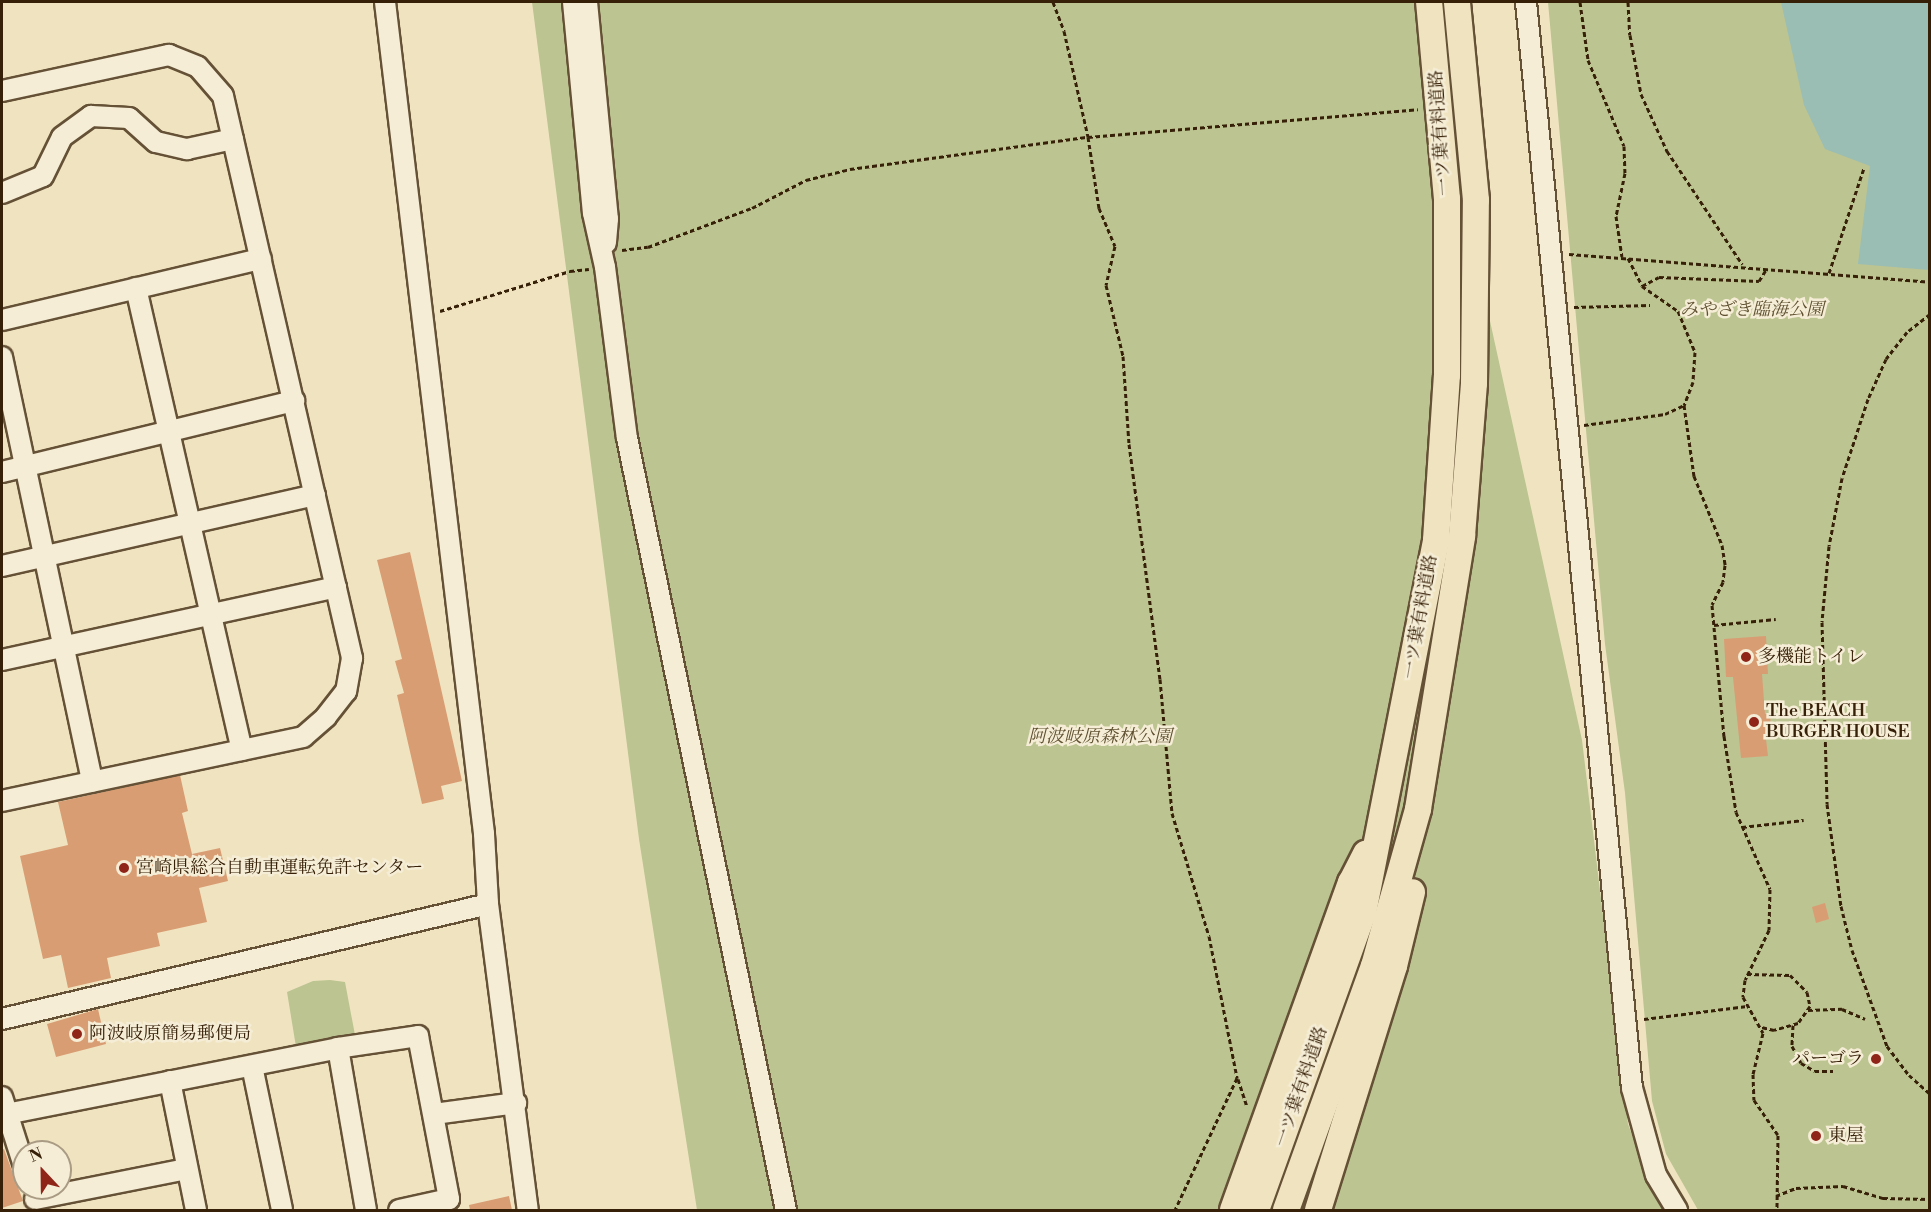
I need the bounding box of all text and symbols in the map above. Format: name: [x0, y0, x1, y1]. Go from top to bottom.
street label: 一ツ葉有料道路: [1426, 69, 1456, 197]
park label: みやざき臨海公園: [1680, 299, 1824, 321]
street label: 一ツ葉有料道路: [1399, 553, 1443, 681]
place label: 多機能トイレ: [1758, 646, 1866, 668]
marker: 多機能トイレ: [1739, 650, 1753, 664]
place label: The BEACH BURGER HOUSE: [1766, 701, 1910, 744]
marker: The BEACH BURGER HOUSE: [1747, 715, 1761, 729]
park label: 阿波岐原森林公園: [1028, 726, 1172, 748]
place label: 宮崎県総合自動車運転免許センター: [136, 857, 424, 879]
marker: 宮崎県総合自動車運転免許センター: [117, 861, 131, 875]
place label: 阿波岐原簡易郵便局: [89, 1023, 251, 1045]
street label: 一ツ葉有料道路: [1271, 1024, 1333, 1150]
marker: 阿波岐原簡易郵便局: [70, 1027, 84, 1041]
place label: パーゴラ: [1792, 1048, 1864, 1070]
marker: パーゴラ: [1869, 1052, 1883, 1066]
place label: 東屋: [1828, 1125, 1864, 1147]
marker: 東屋: [1809, 1129, 1823, 1143]
north arrow: [12, 1140, 72, 1200]
text: N: [26, 1144, 46, 1167]

